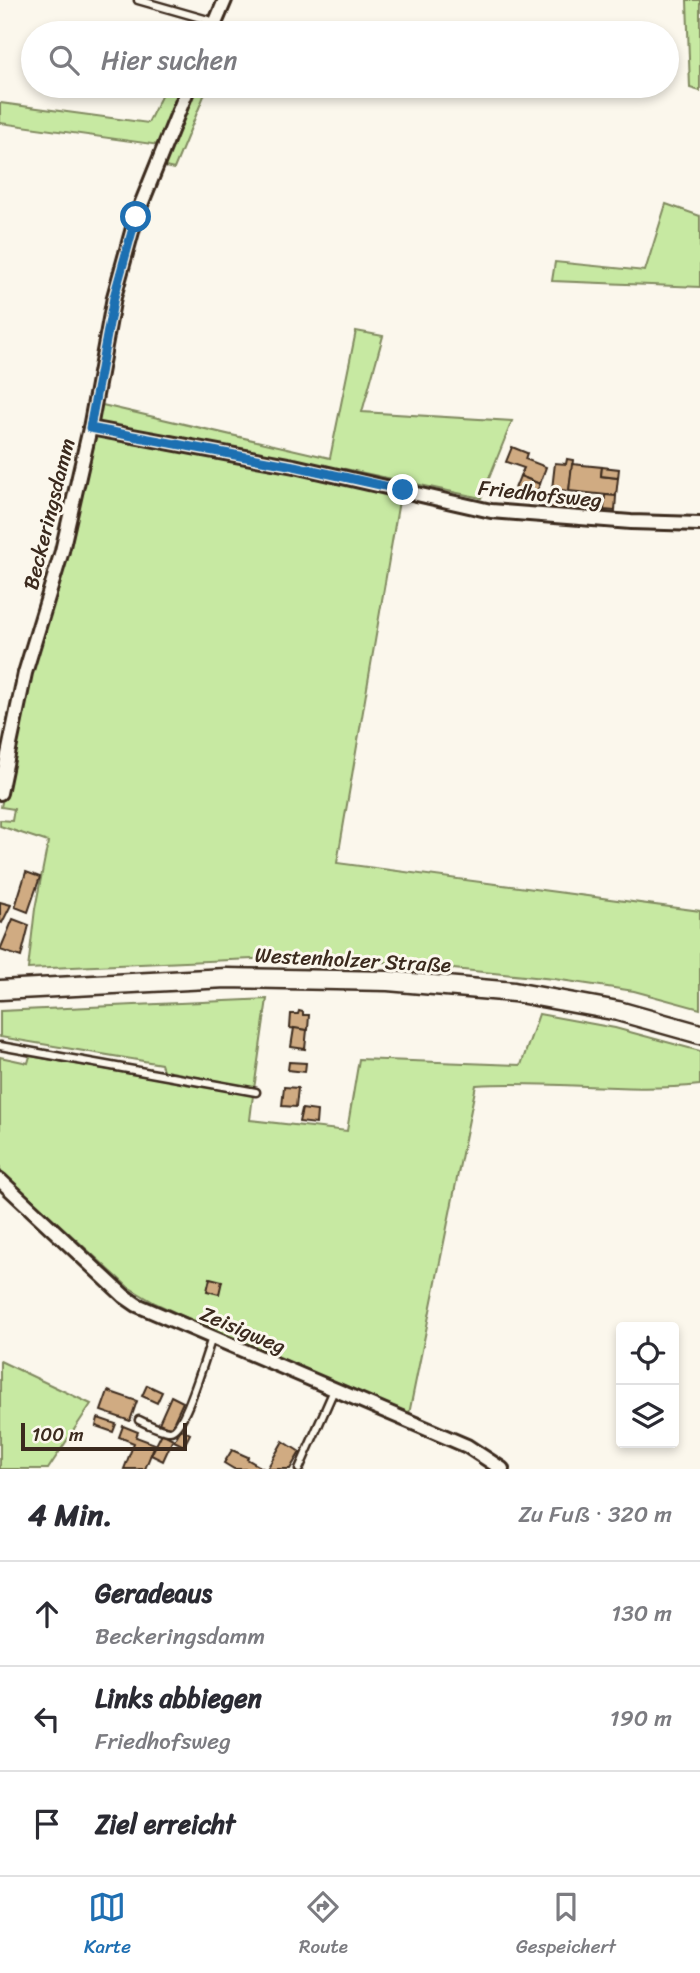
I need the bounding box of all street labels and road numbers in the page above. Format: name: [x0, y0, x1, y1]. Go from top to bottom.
street label: Beckeringsdamm: [12, 434, 86, 594]
street label: Friedhofsweg: [476, 469, 604, 519]
street label: Westenholzer Straße: [254, 936, 452, 984]
street label: Zeisigweg: [194, 1295, 292, 1365]

